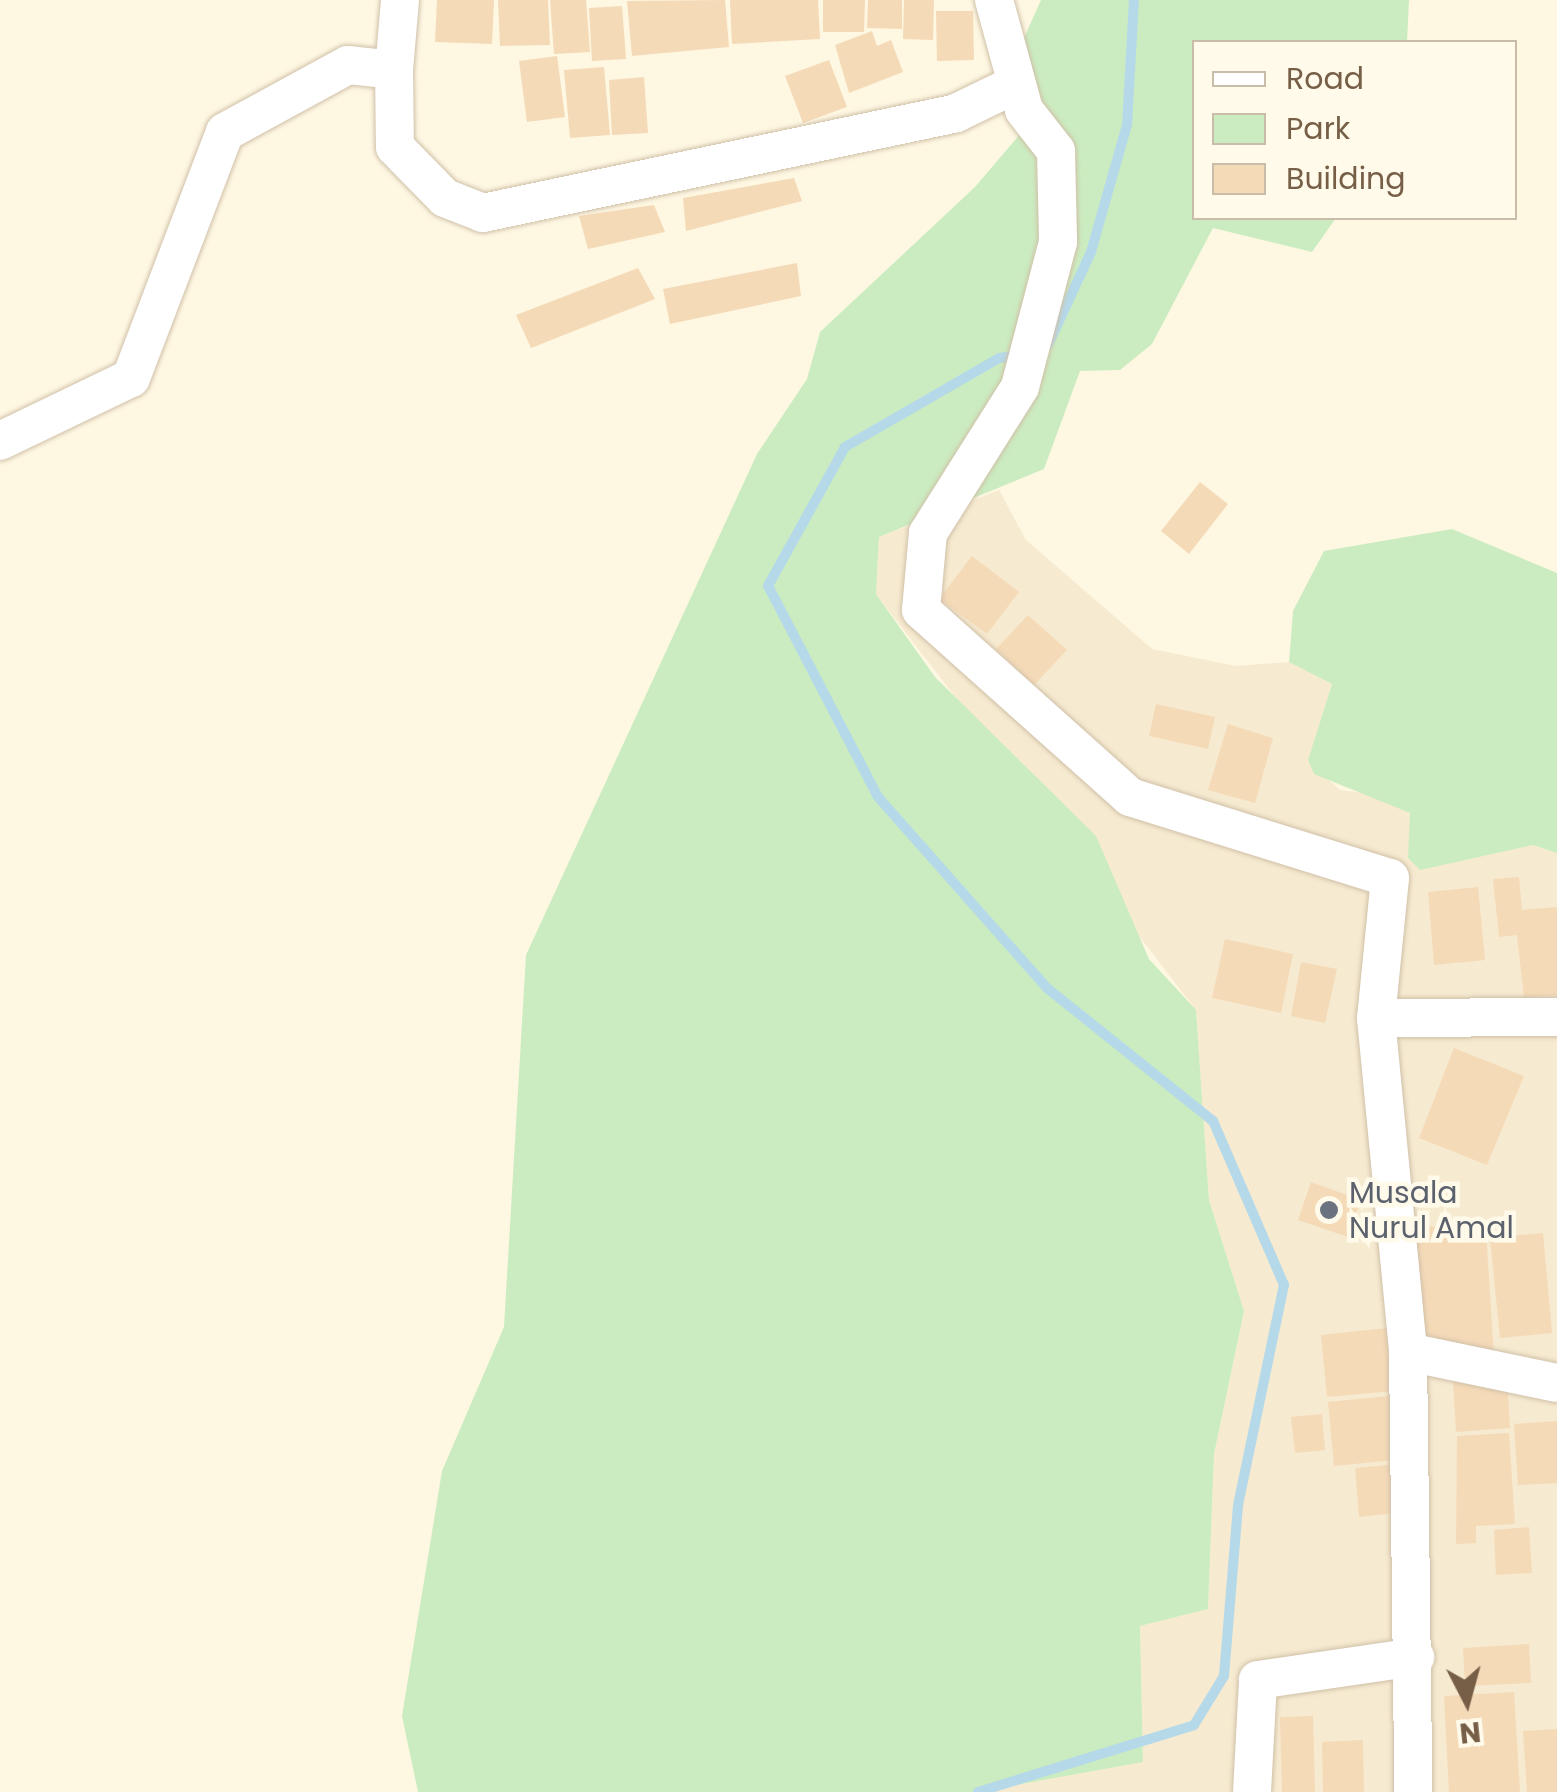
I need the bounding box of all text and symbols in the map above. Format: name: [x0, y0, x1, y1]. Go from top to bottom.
legend: [1192, 40, 1517, 220]
text: Road: [1286, 57, 1364, 100]
text: Park: [1286, 107, 1350, 150]
text: Building: [1286, 157, 1406, 200]
place label: Musala Nurul Amal: [1349, 1175, 1514, 1246]
marker: Musala Nurul Amal: [1318, 1199, 1340, 1221]
north arrow: [1417, 1652, 1517, 1752]
text: N: [1458, 1712, 1483, 1753]

